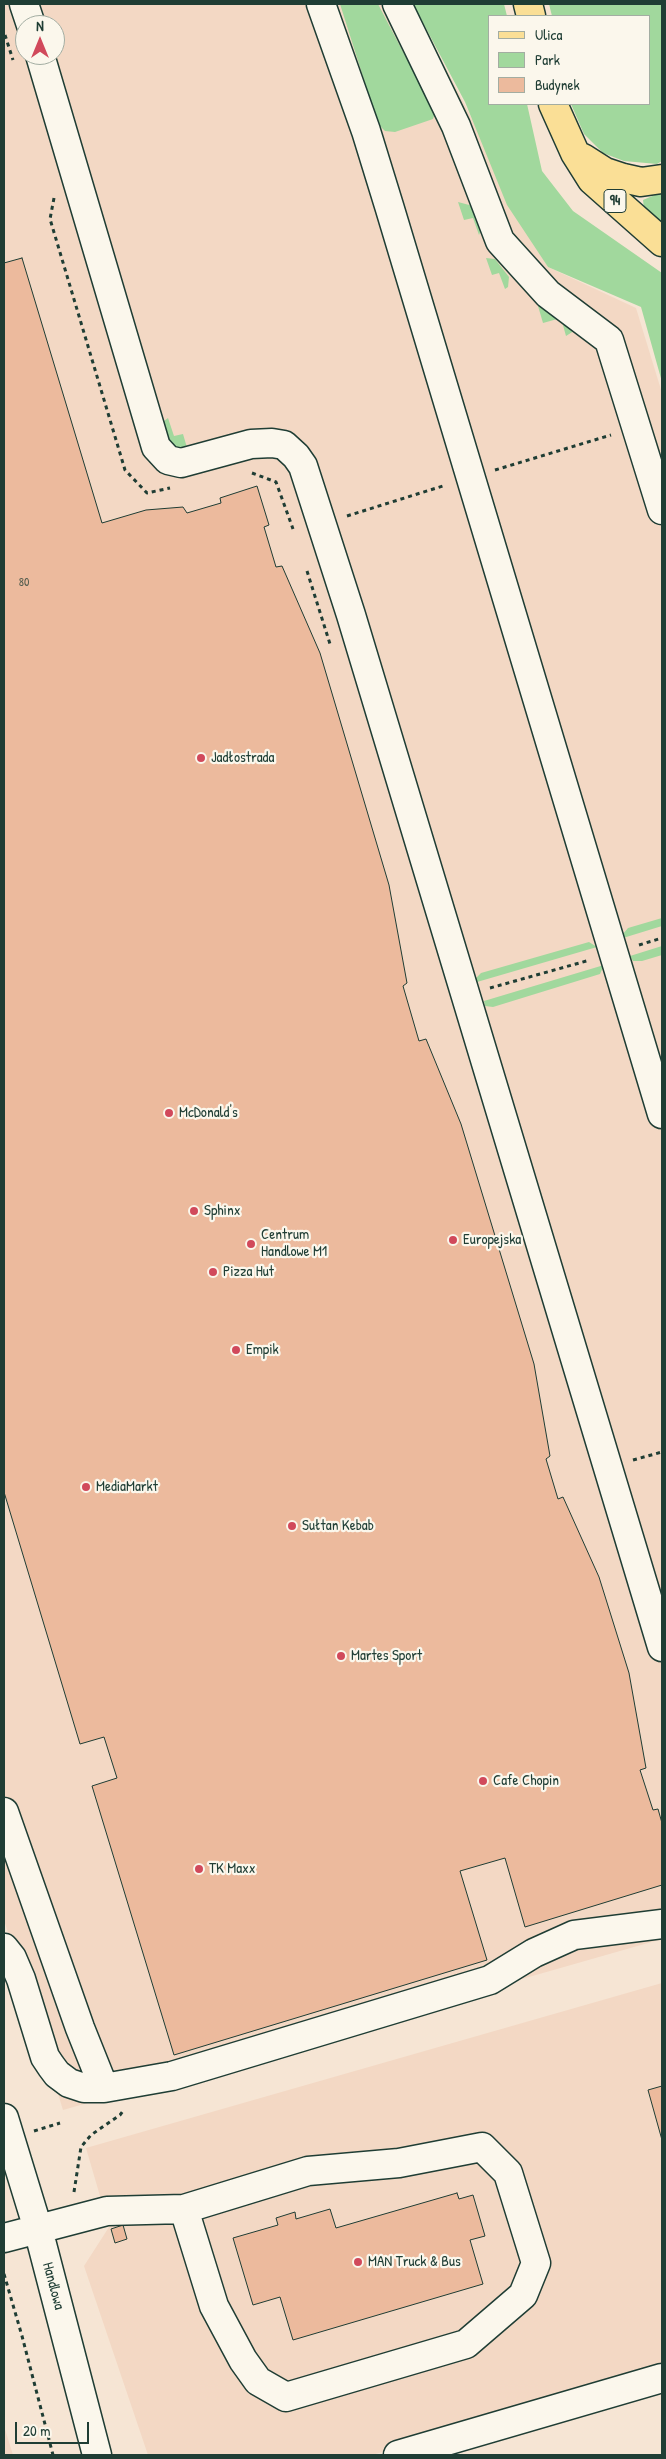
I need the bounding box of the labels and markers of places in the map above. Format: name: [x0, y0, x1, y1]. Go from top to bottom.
place label: Jadłostrada: [211, 749, 274, 767]
marker: Jadłostrada: [195, 752, 207, 764]
place label: McDonald's: [179, 1104, 238, 1122]
marker: McDonald's: [163, 1107, 175, 1119]
place label: Sphinx: [204, 1202, 240, 1220]
marker: Sphinx: [188, 1205, 200, 1217]
place label: Centrum Handlowe M1: [261, 1226, 327, 1261]
place label: Europejska: [463, 1231, 521, 1249]
marker: Europejska: [447, 1234, 459, 1246]
marker: Centrum Handlowe M1: [245, 1238, 257, 1250]
place label: Pizza Hut: [223, 1263, 274, 1281]
marker: Pizza Hut: [207, 1266, 219, 1278]
place label: Empik: [246, 1341, 279, 1359]
marker: Empik: [230, 1344, 242, 1356]
place label: MediaMarkt: [96, 1478, 158, 1496]
marker: MediaMarkt: [80, 1481, 92, 1493]
place label: Sułtan Kebab: [302, 1517, 374, 1535]
marker: Sułtan Kebab: [286, 1520, 298, 1532]
place label: Martes Sport: [351, 1647, 422, 1665]
marker: Martes Sport: [335, 1650, 347, 1662]
place label: Cafe Chopin: [493, 1772, 559, 1790]
marker: Cafe Chopin: [477, 1775, 489, 1787]
place label: TK Maxx: [209, 1860, 256, 1878]
marker: TK Maxx: [193, 1863, 205, 1875]
place label: MAN Truck & Bus: [368, 2253, 461, 2271]
marker: MAN Truck & Bus: [352, 2256, 364, 2268]

